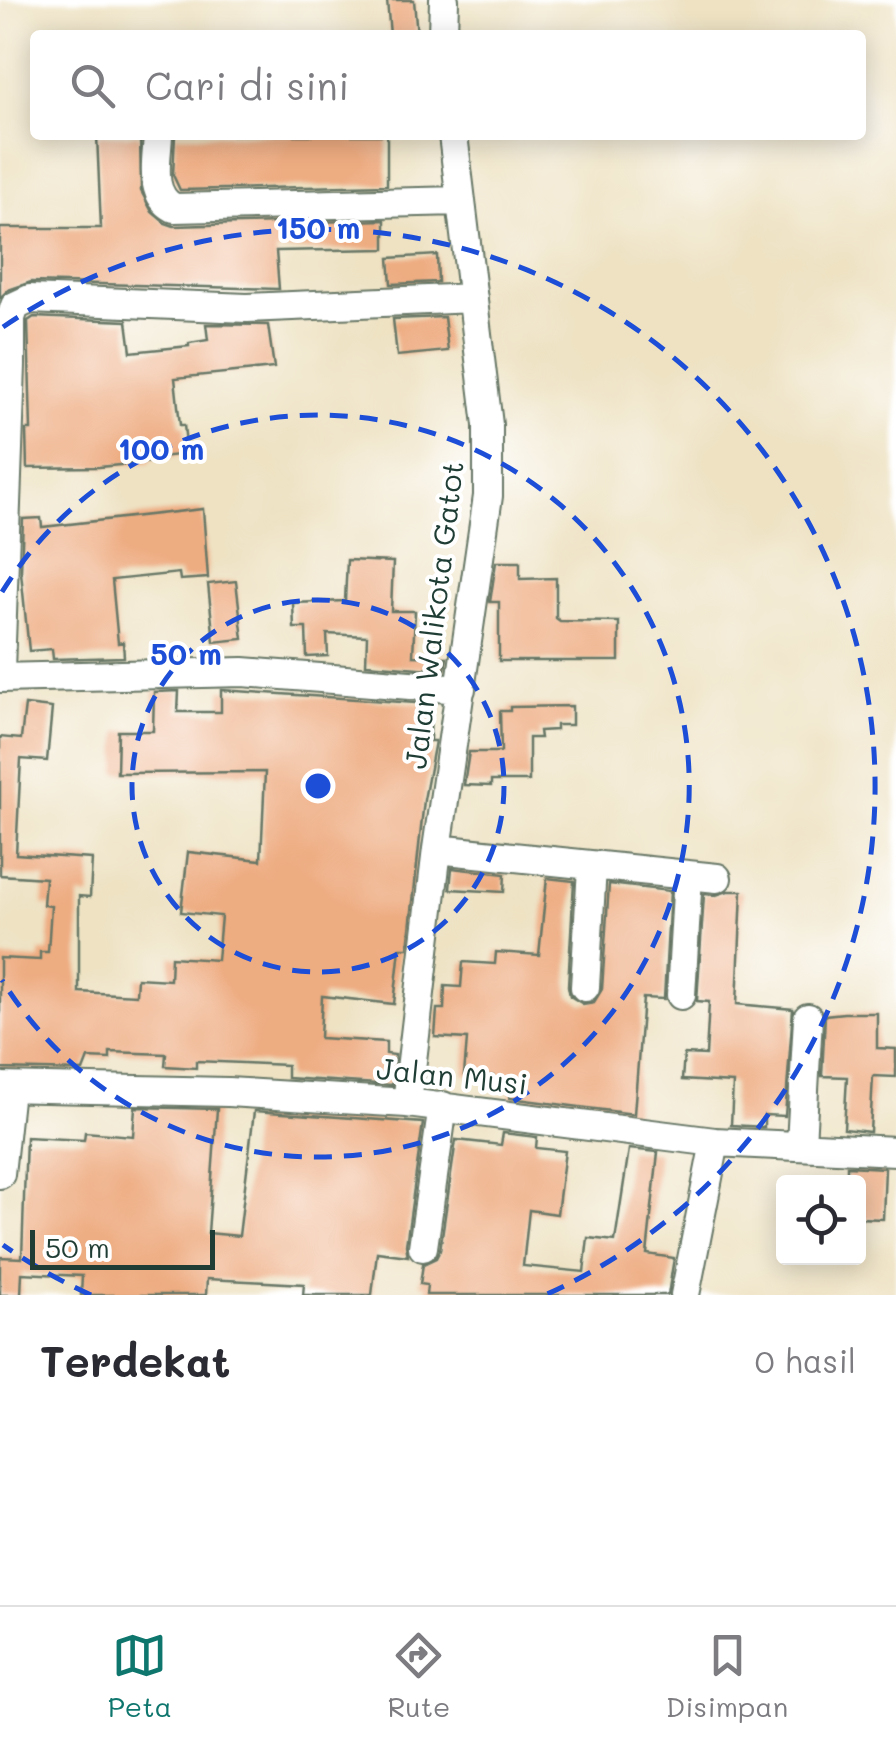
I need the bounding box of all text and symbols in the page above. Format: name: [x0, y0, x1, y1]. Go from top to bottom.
search box: [30, 30, 866, 140]
icon: search: [65, 58, 120, 113]
text: Cari di sini: [145, 60, 349, 110]
text: 150 m: [276, 207, 360, 247]
text: 100 m: [118, 428, 204, 468]
street label: Jalan Walikota Gatot: [394, 459, 472, 771]
text: 50 m: [150, 633, 222, 673]
centre of rings: [300, 768, 336, 804]
street label: Jalan Musi: [375, 1047, 530, 1103]
map controls: [776, 1175, 866, 1265]
button: locate: [776, 1175, 866, 1265]
scale bar: [30, 1225, 215, 1270]
text: 50 m: [45, 1229, 110, 1265]
text: Terdekat: [40, 1333, 230, 1388]
text: 0 hasil: [755, 1339, 856, 1381]
tab: Peta: [108, 1628, 172, 1724]
tab: Rute: [387, 1628, 450, 1724]
tab: Disimpan: [666, 1628, 788, 1724]

